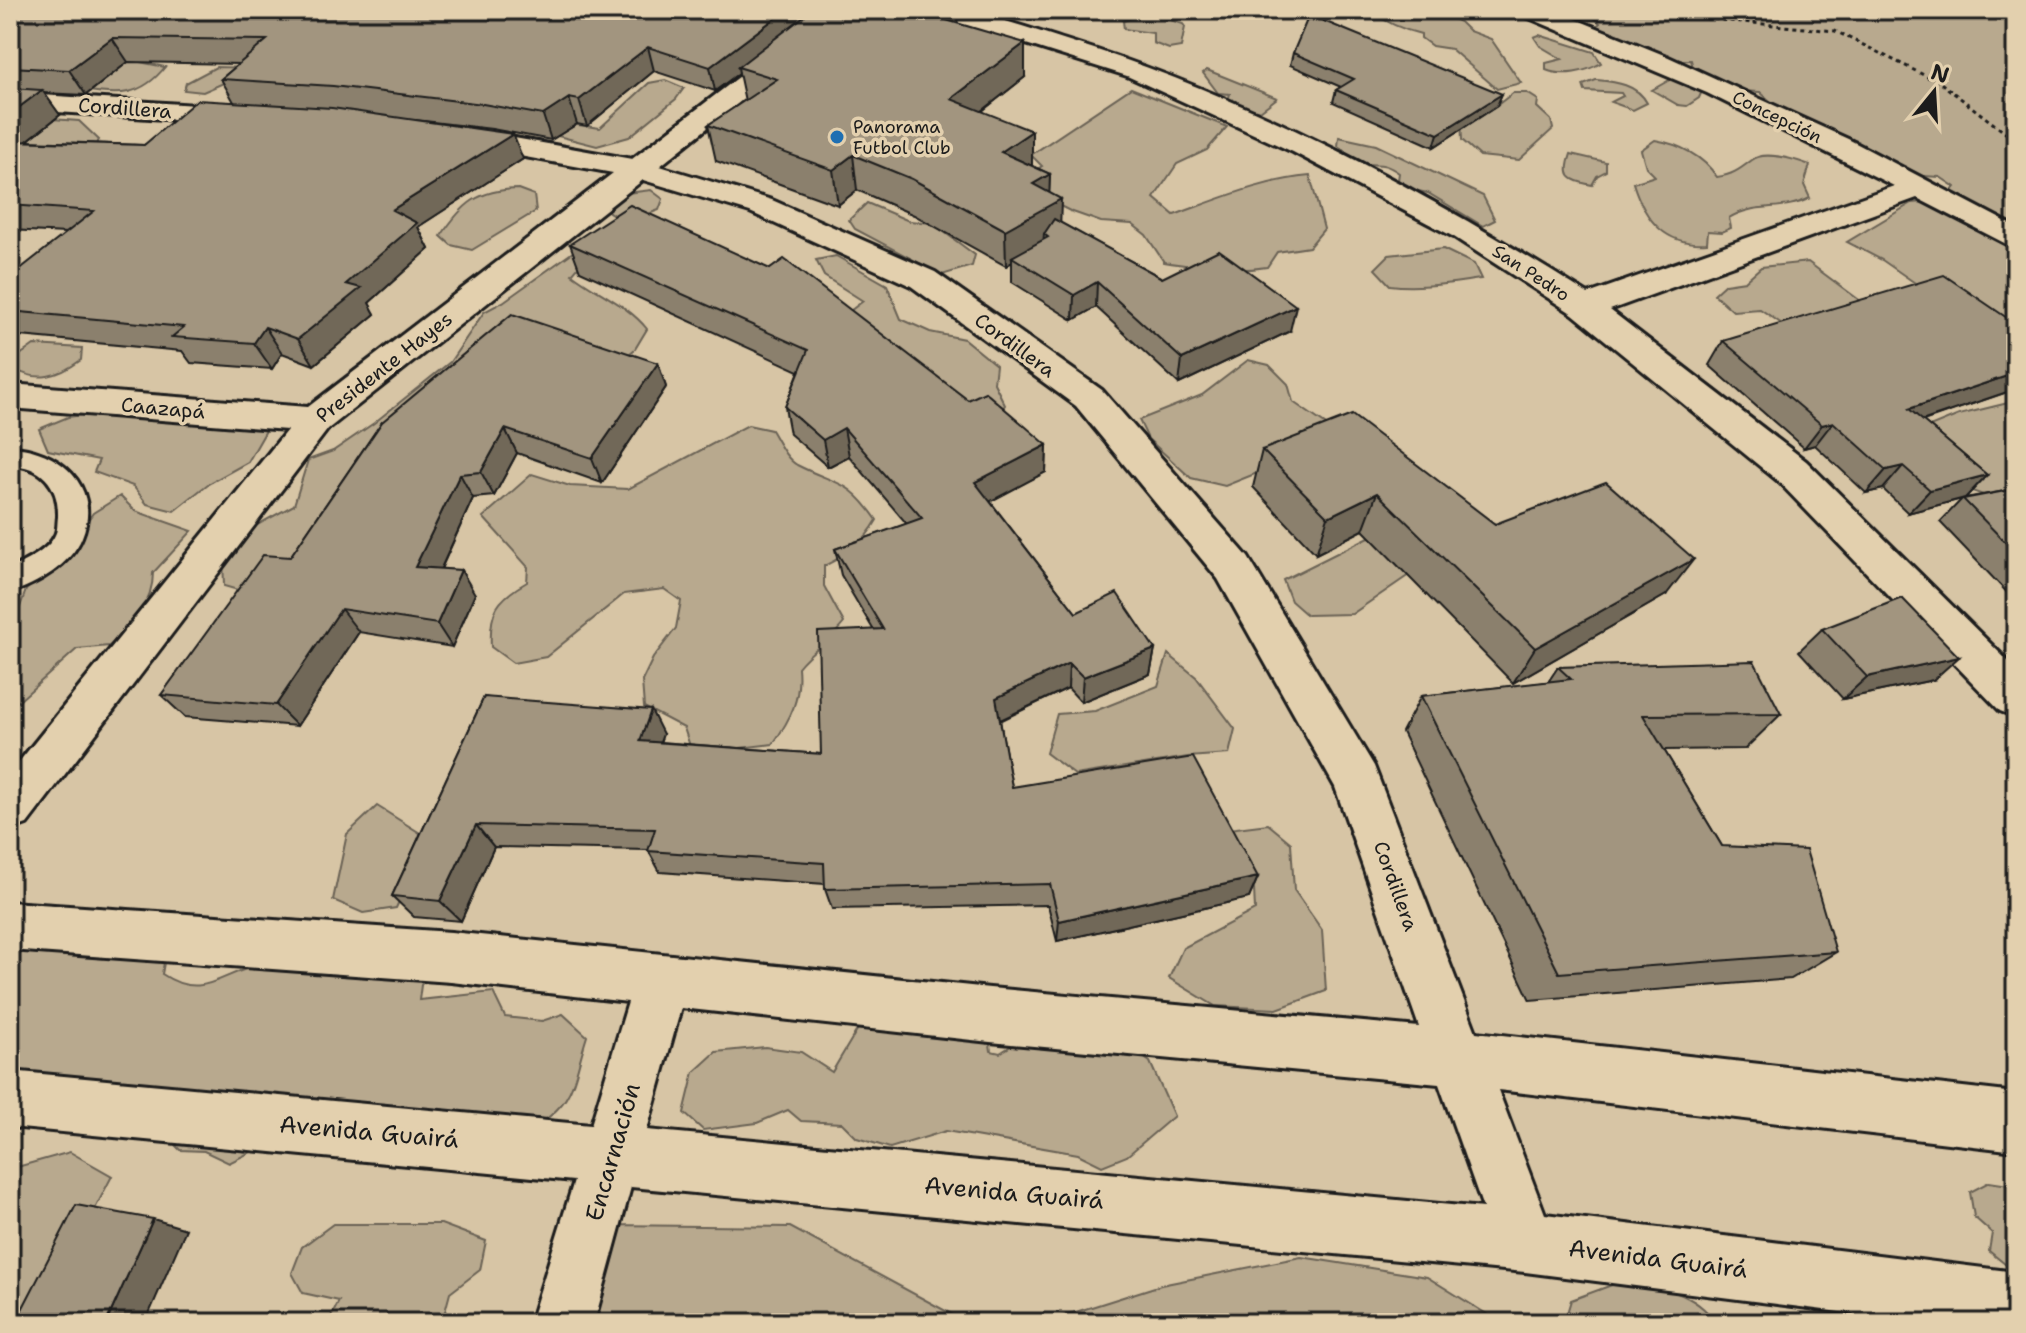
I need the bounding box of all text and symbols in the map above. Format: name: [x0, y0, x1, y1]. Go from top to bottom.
north arrow: [1894, 52, 1974, 132]
text: N: [1927, 57, 1953, 90]
street label: Concepción: [1728, 85, 1826, 149]
street label: Cordillera: [77, 92, 173, 124]
place label: Panorama Futbol Club: [853, 115, 951, 160]
marker: Panorama Futbol Club: [828, 128, 846, 146]
street label: San Pedro: [1488, 239, 1574, 307]
street label: Presidente Hayes: [310, 306, 458, 428]
street label: Cordillera: [969, 307, 1061, 383]
street label: Caazapá: [120, 391, 207, 425]
street label: Cordillera: [1368, 838, 1424, 935]
street label: Encarnación: [578, 1079, 648, 1225]
street label: Avenida Guairá: [278, 1108, 460, 1156]
street label: Avenida Guairá: [923, 1169, 1105, 1217]
street label: Avenida Guairá: [1567, 1232, 1749, 1286]

